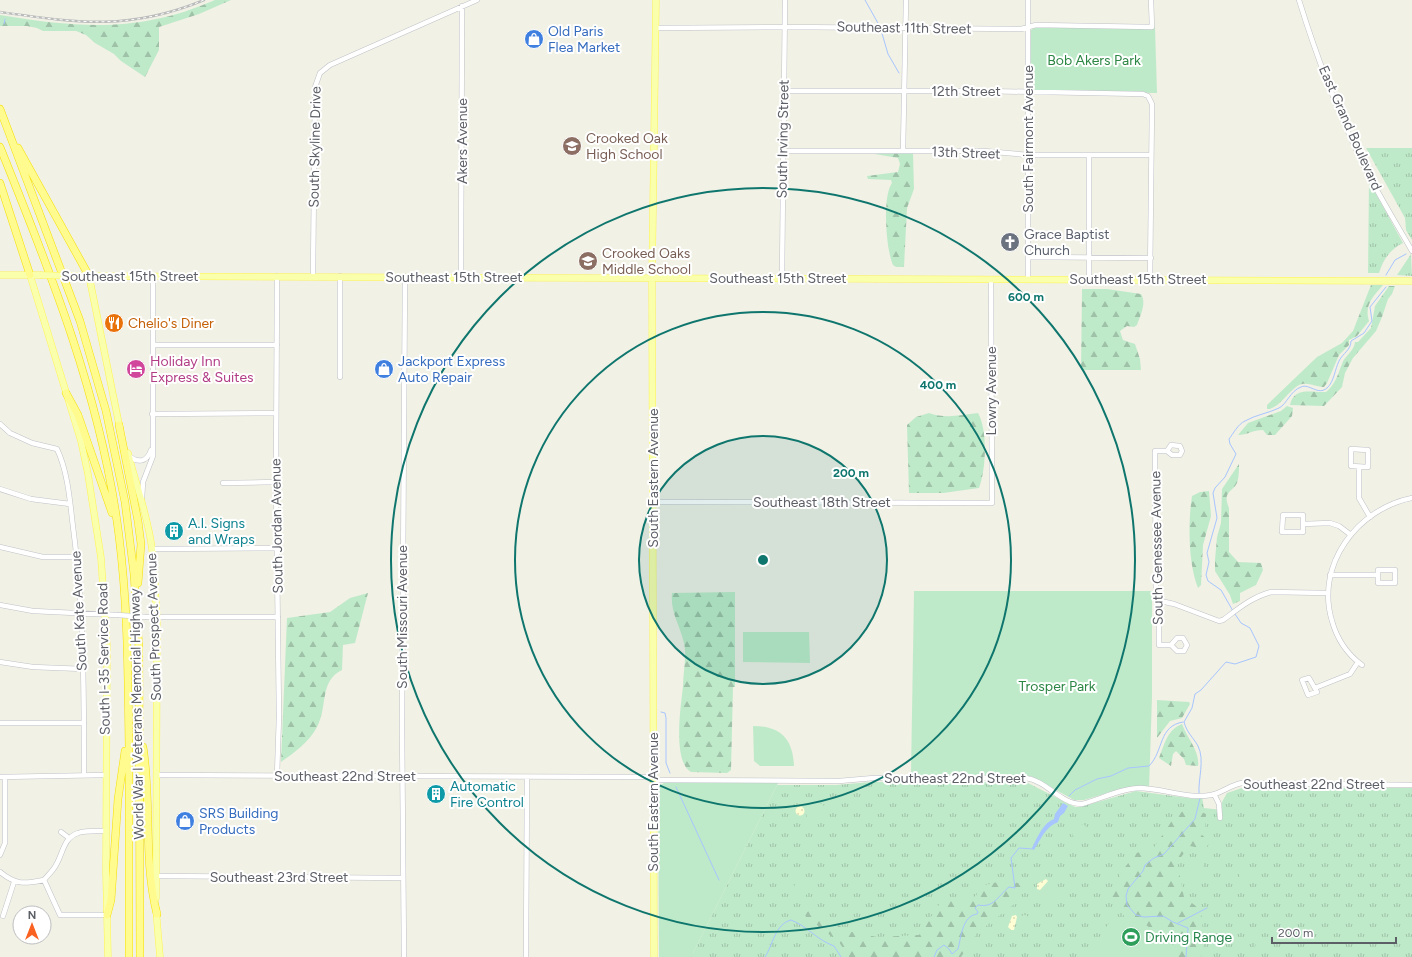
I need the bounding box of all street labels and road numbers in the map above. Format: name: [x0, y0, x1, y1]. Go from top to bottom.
street label: Southeast 11th Street: [836, 18, 972, 38]
street label: East Grand Boulevard: [1315, 63, 1385, 193]
street label: South Fairmont Avenue: [1020, 65, 1037, 213]
street label: South Irving Street: [773, 79, 793, 199]
street label: 12th Street: [931, 83, 1001, 100]
street label: South Skyline Drive: [305, 86, 325, 208]
street label: Akers Avenue: [454, 98, 471, 184]
street label: 13th Street: [931, 143, 1001, 163]
street label: Southeast 15th Street: [61, 268, 199, 285]
street label: Southeast 15th Street: [385, 269, 523, 286]
street label: Southeast 15th Street: [709, 270, 847, 287]
street label: Southeast 15th Street: [1069, 271, 1207, 288]
street label: Lowry Avenue: [983, 346, 1000, 436]
street label: South Eastern Avenue: [645, 408, 662, 548]
street label: South Jordan Avenue: [267, 458, 287, 594]
street label: South Genessee Avenue: [1147, 471, 1167, 625]
street label: Southeast 18th Street: [753, 494, 891, 511]
street label: South Missouri Avenue: [394, 545, 411, 689]
street label: South Kate Avenue: [67, 550, 91, 672]
street label: South Prospect Avenue: [143, 552, 165, 701]
street label: South I-35 Service Road: [94, 583, 114, 735]
street label: World War I Veterans Memorial Highway: [126, 588, 148, 840]
street label: South Eastern Avenue: [645, 732, 662, 872]
street label: Southeast 22nd Street: [274, 768, 416, 785]
street label: Southeast 22nd Street: [884, 770, 1026, 787]
street label: Southeast 22nd Street: [1243, 776, 1385, 793]
street label: Southeast 23rd Street: [210, 869, 348, 886]

